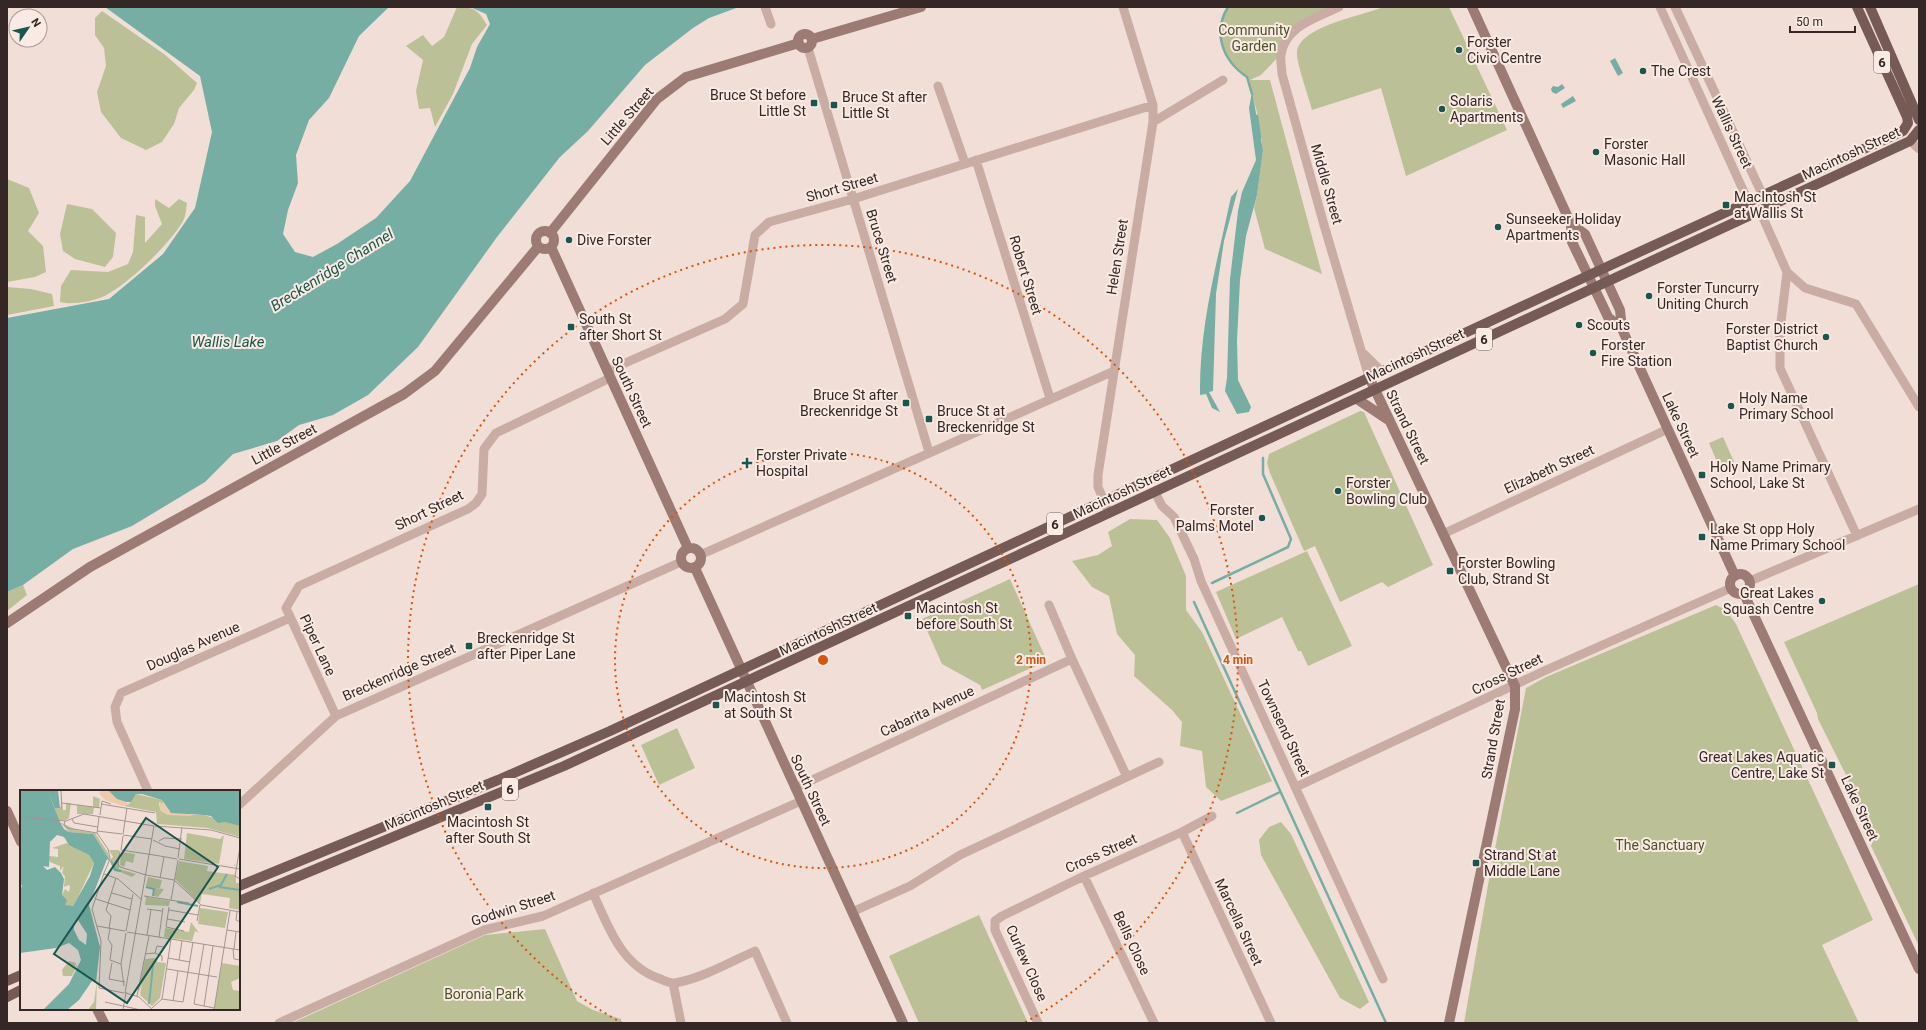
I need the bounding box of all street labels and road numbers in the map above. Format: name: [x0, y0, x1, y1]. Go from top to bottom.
road number: 6: [1874, 51, 1890, 73]
street label: Little Street: [598, 84, 657, 148]
street label: Wallis Street: [1708, 93, 1756, 171]
street label: Macintosh Street: [1800, 123, 1903, 183]
street label: Middle Street: [1308, 142, 1346, 226]
street label: Short Street: [804, 169, 880, 205]
street label: Bruce Street: [863, 207, 901, 285]
street label: Helen Street: [1103, 218, 1131, 296]
street label: Robert Street: [1006, 233, 1046, 317]
street label: Macintosh Street: [1364, 325, 1467, 385]
road number: 6: [1476, 328, 1492, 350]
street label: South Street: [609, 354, 656, 431]
street label: Strand Street: [1383, 387, 1433, 467]
street label: Lake Street: [1659, 390, 1703, 460]
street label: Little Street: [249, 420, 320, 468]
street label: Elizabeth Street: [1502, 441, 1597, 497]
street label: Macintosh Street: [1071, 462, 1174, 522]
street label: Short Street: [392, 486, 466, 533]
road number: 6: [1047, 513, 1063, 535]
street label: Macintosh Street: [777, 599, 880, 659]
street label: Piper Lane: [297, 612, 339, 678]
street label: Douglas Avenue: [144, 618, 242, 674]
street label: Breckenridge Street: [340, 640, 458, 704]
street label: Cross Street: [1469, 650, 1545, 698]
street label: Townsend Street: [1255, 677, 1314, 779]
street label: Cabarita Avenue: [877, 682, 977, 740]
street label: Strand Street: [1478, 697, 1508, 780]
street label: South Street: [788, 752, 835, 829]
street label: Lake Street: [1838, 773, 1882, 843]
street label: Macintosh Street: [382, 777, 486, 833]
road number: 6: [502, 778, 518, 800]
street label: Cross Street: [1063, 830, 1140, 876]
street label: Marcella Street: [1212, 876, 1266, 968]
street label: Godwin Street: [469, 887, 557, 929]
street label: Bells Close: [1110, 908, 1154, 978]
street label: Curlew Close: [1003, 922, 1051, 1004]

